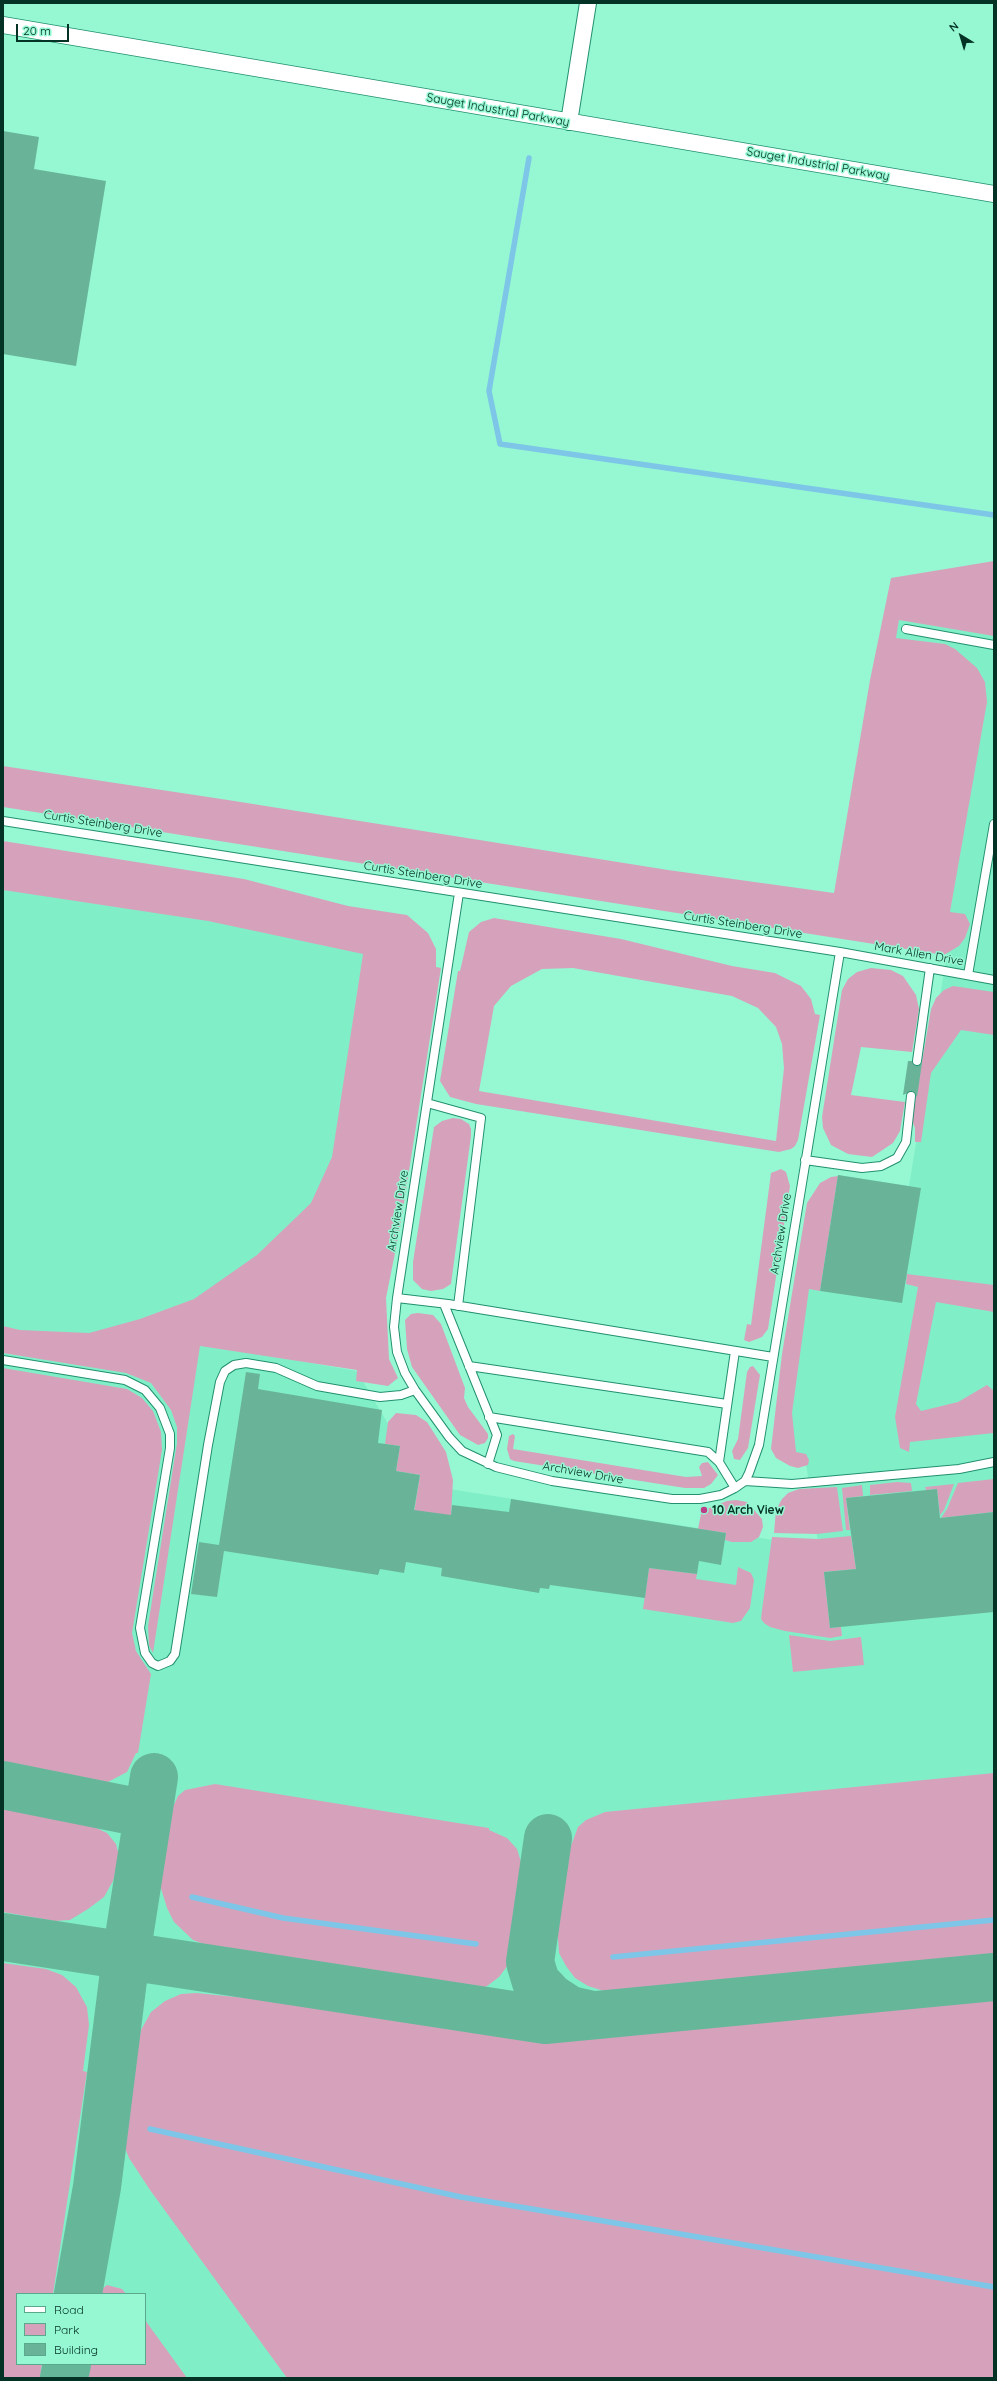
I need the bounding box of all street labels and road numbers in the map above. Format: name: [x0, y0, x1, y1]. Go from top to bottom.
street label: Sauget Industrial Parkway: [425, 90, 571, 130]
street label: Sauget Industrial Parkway: [745, 144, 891, 184]
street label: Curtis Steinberg Drive: [43, 808, 163, 840]
street label: Curtis Steinberg Drive: [363, 859, 483, 891]
street label: Curtis Steinberg Drive: [683, 909, 803, 941]
street label: Mark Allen Drive: [873, 939, 965, 969]
street label: Archview Drive: [384, 1169, 412, 1253]
street label: Archview Drive: [767, 1192, 795, 1276]
street label: Archview Drive: [541, 1459, 625, 1487]

